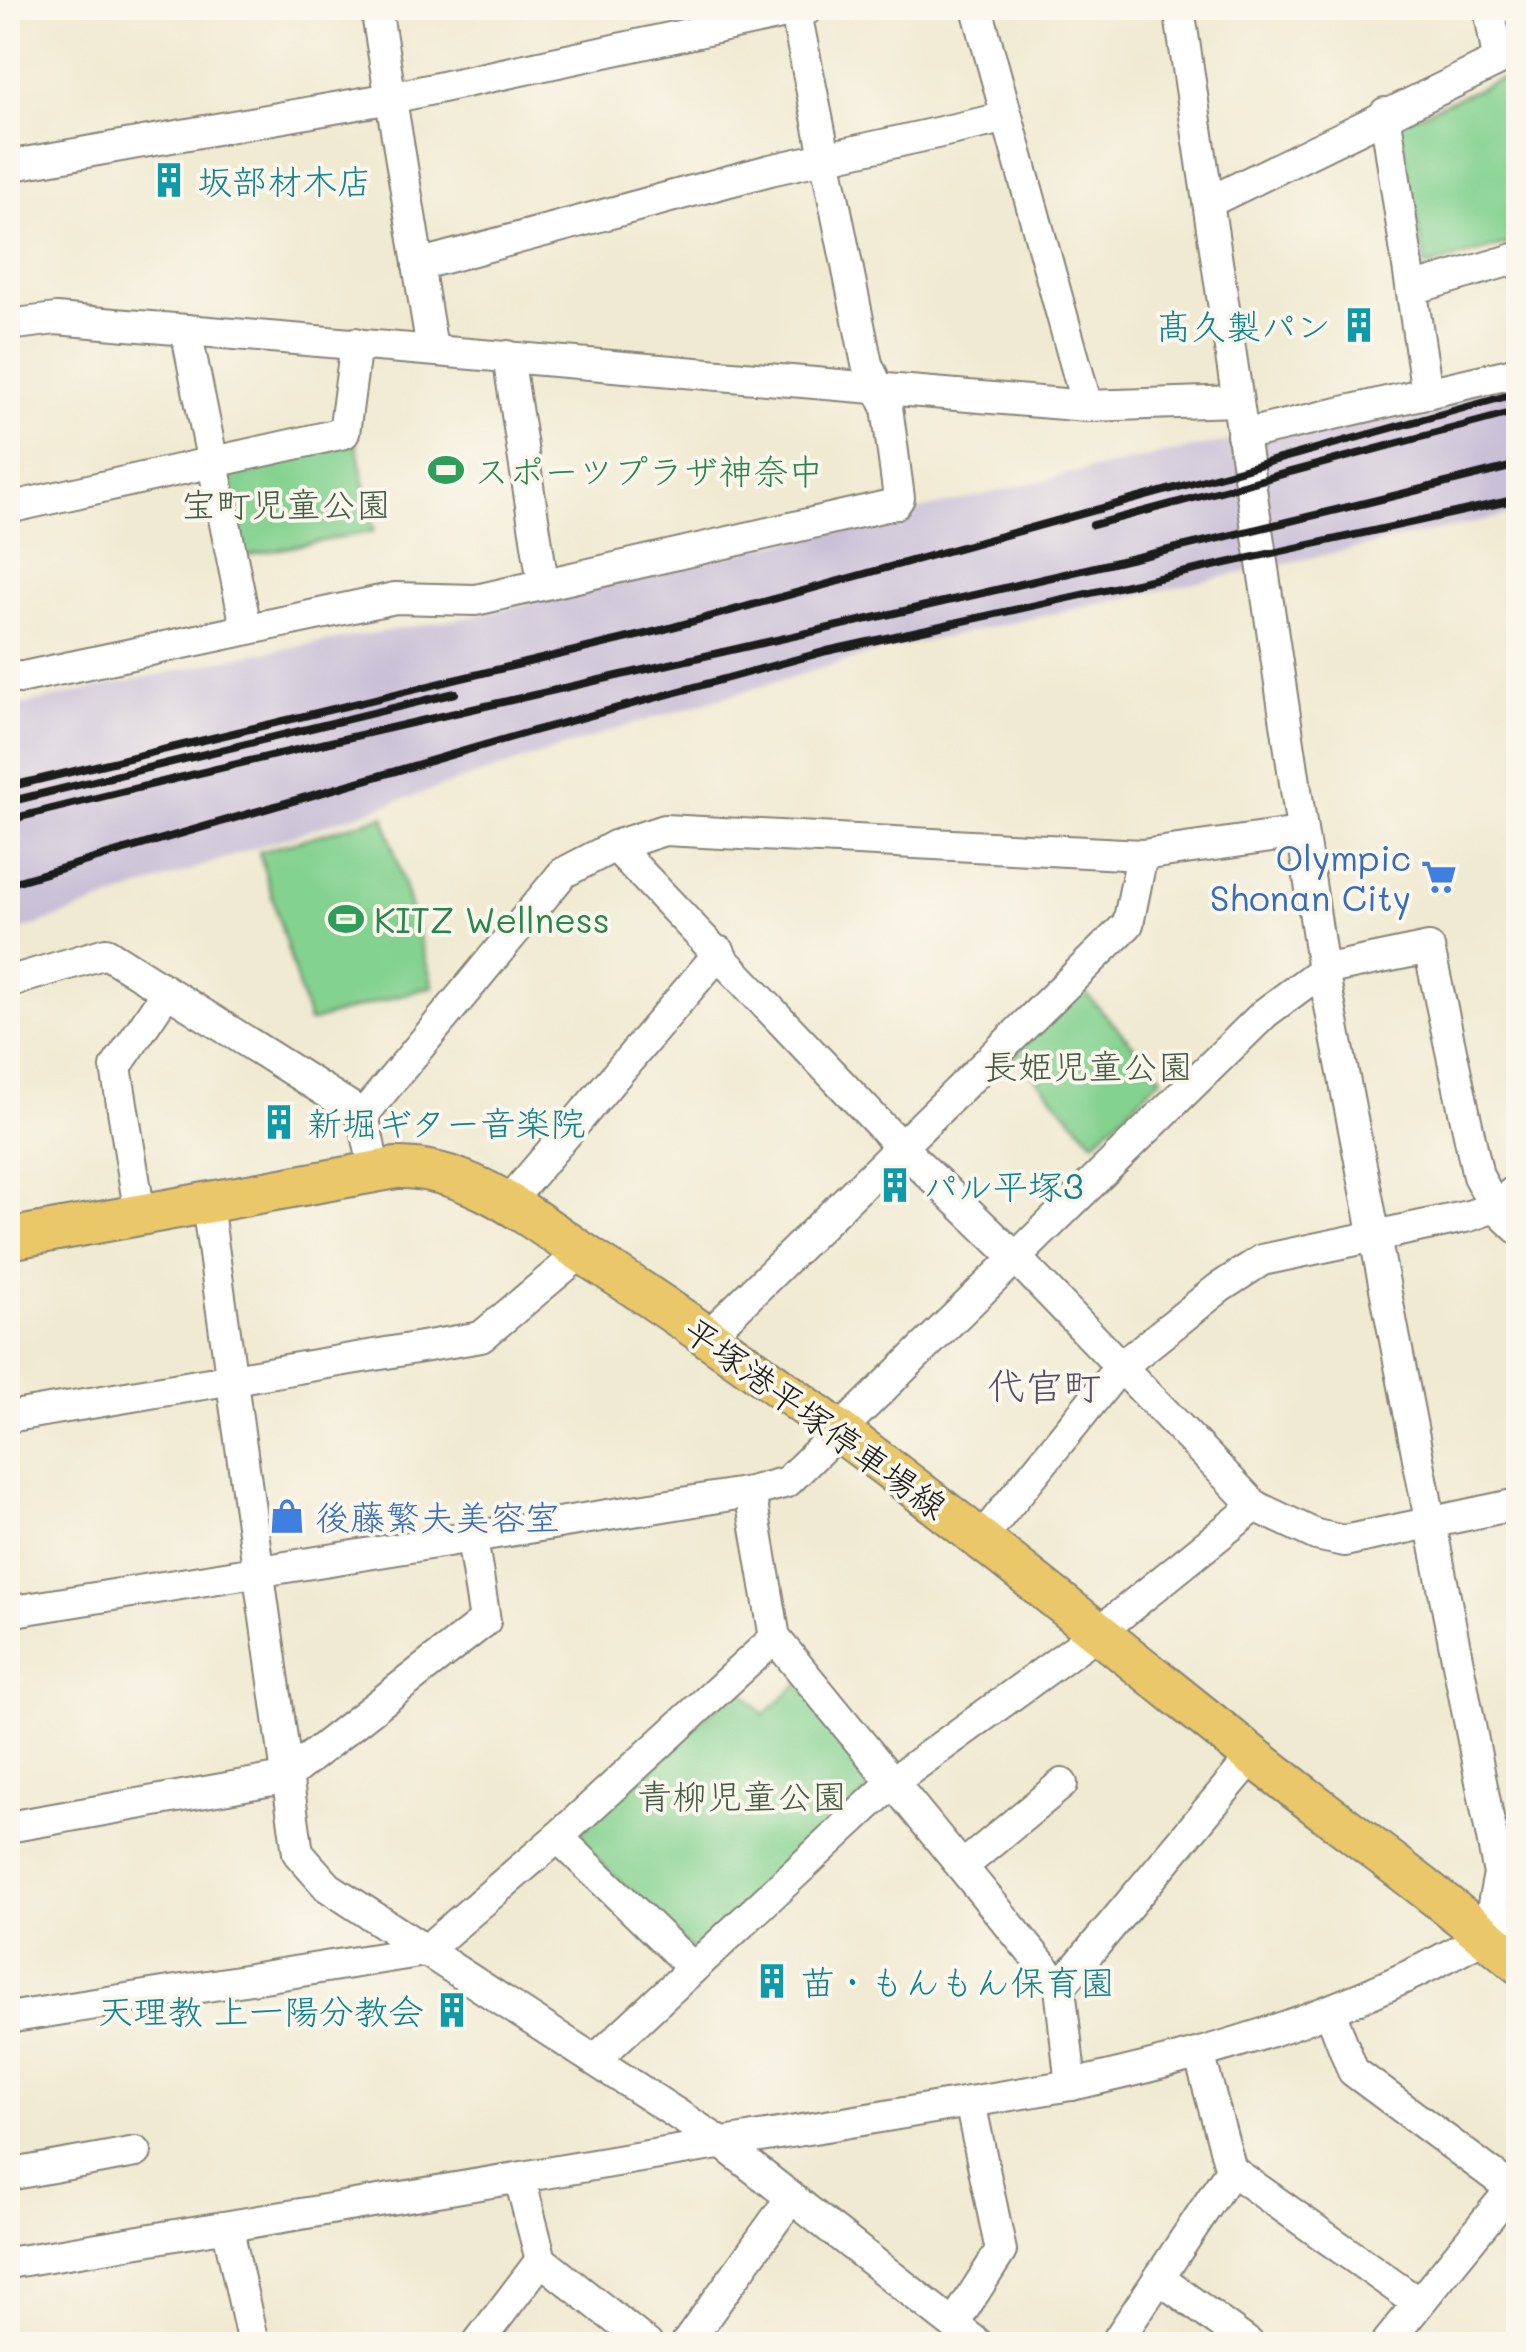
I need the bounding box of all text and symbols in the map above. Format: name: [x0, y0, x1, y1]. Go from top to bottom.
place label: 坂部材木店: [197, 157, 372, 203]
building icon: 坂部材木店: [150, 161, 188, 199]
place label: 髙久製パン: [1156, 302, 1331, 348]
building icon: 髙久製パン: [1340, 306, 1378, 344]
place label: スポーツプラザ神奈中: [474, 447, 823, 493]
sports icon: スポーツプラザ神奈中: [427, 451, 465, 489]
park label: 宝町児童公園: [181, 480, 391, 526]
place label: Olympic Shonan City: [1210, 834, 1411, 920]
supermarket icon: Olympic Shonan City: [1420, 858, 1458, 896]
place label: KITZ Wellness: [374, 896, 610, 942]
sports icon: KITZ Wellness: [327, 900, 365, 938]
park label: 長姫児童公園: [983, 1042, 1193, 1088]
place label: 新堀ギター音楽院: [307, 1099, 586, 1145]
building icon: 新堀ギター音楽院: [260, 1103, 298, 1141]
place label: パル平塚3: [923, 1162, 1084, 1208]
building icon: パル平塚3: [876, 1166, 914, 1204]
street label: 平塚港平塚停車場線: [675, 1306, 957, 1528]
district label: 代官町: [987, 1360, 1101, 1410]
place label: 後藤繁夫美容室: [315, 1493, 560, 1539]
shop icon: 後藤繁夫美容室: [268, 1497, 306, 1535]
park label: 青柳児童公園: [637, 1772, 847, 1818]
place label: 苗・もんもん保育園: [800, 1958, 1115, 2004]
building icon: 苗・もんもん保育園: [753, 1962, 791, 2000]
place label: 天理教 上一陽分教会: [98, 1987, 424, 2033]
building icon: 天理教 上一陽分教会: [433, 1991, 471, 2029]

